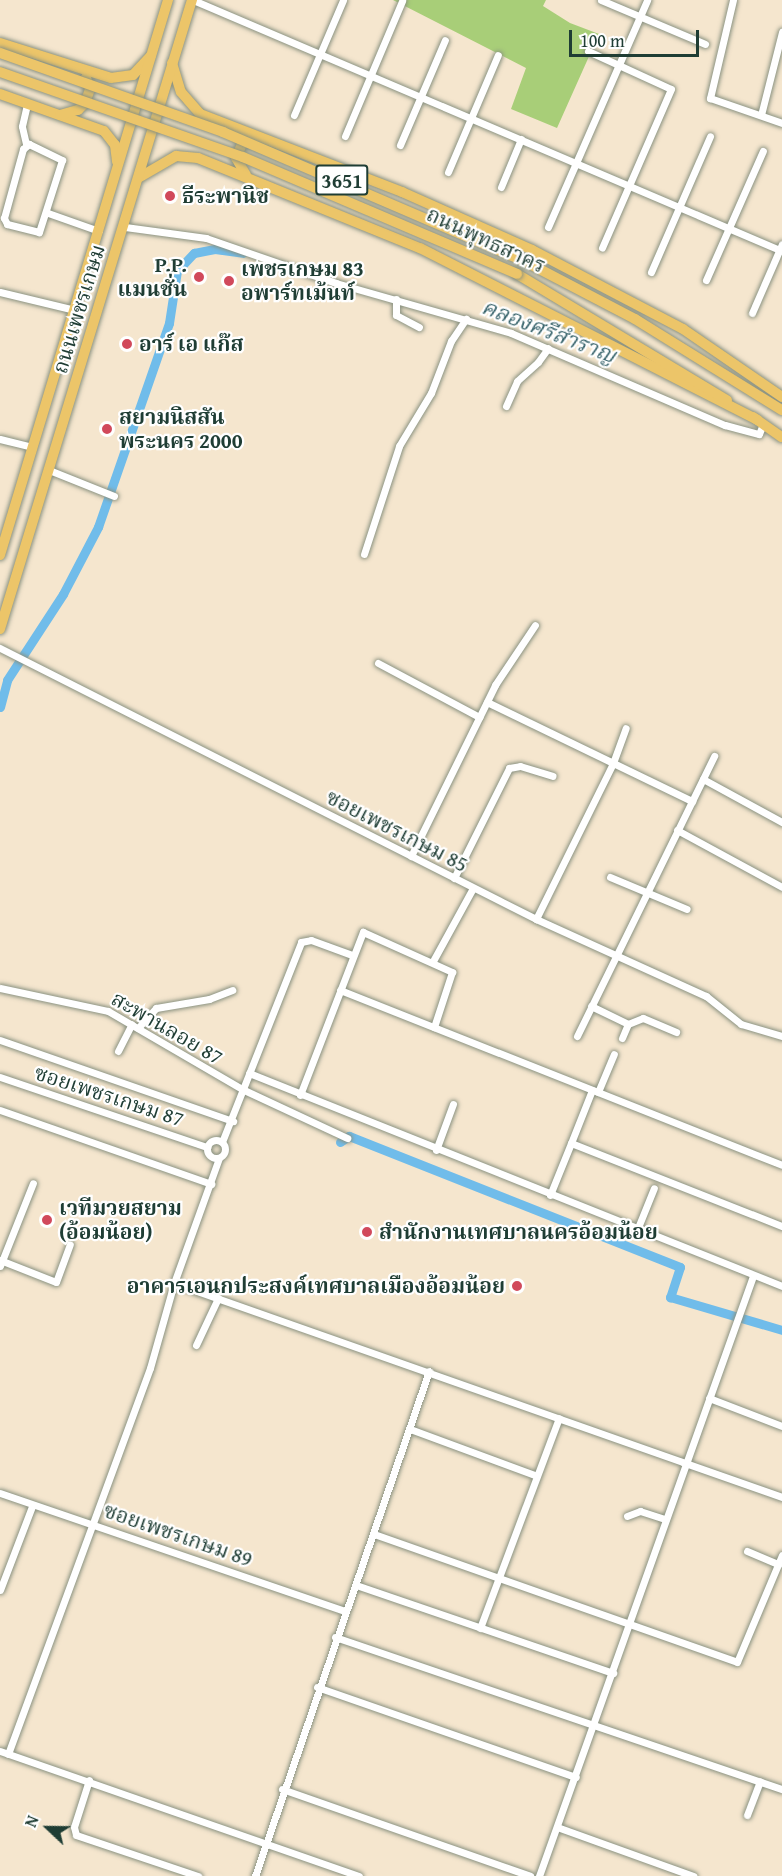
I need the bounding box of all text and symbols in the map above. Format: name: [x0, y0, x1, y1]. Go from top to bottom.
scale bar: [572, 18, 702, 56]
text: 100 m: [580, 27, 625, 54]
road number: 3651: [315, 163, 369, 197]
place label: ธีระพานิช: [182, 183, 269, 209]
marker: ธีระพานิช: [163, 189, 177, 203]
street label: ถนนพุทธสาคร: [423, 201, 549, 279]
street label: ถนนเพชรเกษม: [47, 241, 111, 377]
place label: P.P. แมนชั่น: [118, 252, 187, 302]
place label: เพชรเกษม 83 อพาร์ทเม้นท์: [241, 256, 364, 306]
marker: P.P. แมนชั่น: [192, 270, 206, 284]
marker: เพชรเกษม 83 อพาร์ทเม้นท์: [222, 274, 236, 288]
water label: คลองศรีสำราญ: [478, 293, 620, 369]
place label: อาร์ เอ แก๊ส: [139, 331, 244, 357]
marker: อาร์ เอ แก๊ส: [120, 337, 134, 351]
place label: สยามนิสสัน พระนคร 2000: [119, 404, 243, 454]
marker: สยามนิสสัน พระนคร 2000: [100, 422, 114, 436]
street label: ซอยเพชรเกษม 85: [322, 784, 472, 878]
street label: สะพานลอย 87: [107, 986, 227, 1070]
street label: ซอยเพชรเกษม 87: [31, 1060, 187, 1132]
place label: เวทีมวยสยาม (อ้อมน้อย): [59, 1195, 182, 1245]
marker: เวทีมวยสยาม (อ้อมน้อย): [40, 1213, 54, 1227]
place label: สำนักงานเทศบาลนครอ้อมน้อย: [379, 1219, 658, 1245]
marker: สำนักงานเทศบาลนครอ้อมน้อย: [360, 1225, 374, 1239]
place label: อาคารเอนกประสงค์เทศบาลเมืองอ้อมน้อย: [127, 1273, 505, 1299]
marker: อาคารเอนกประสงค์เทศบาลเมืองอ้อมน้อย: [510, 1279, 524, 1293]
street label: ซอยเพชรเกษม 89: [100, 1498, 256, 1572]
north arrow: [18, 1798, 78, 1858]
text: N: [18, 1812, 44, 1831]

